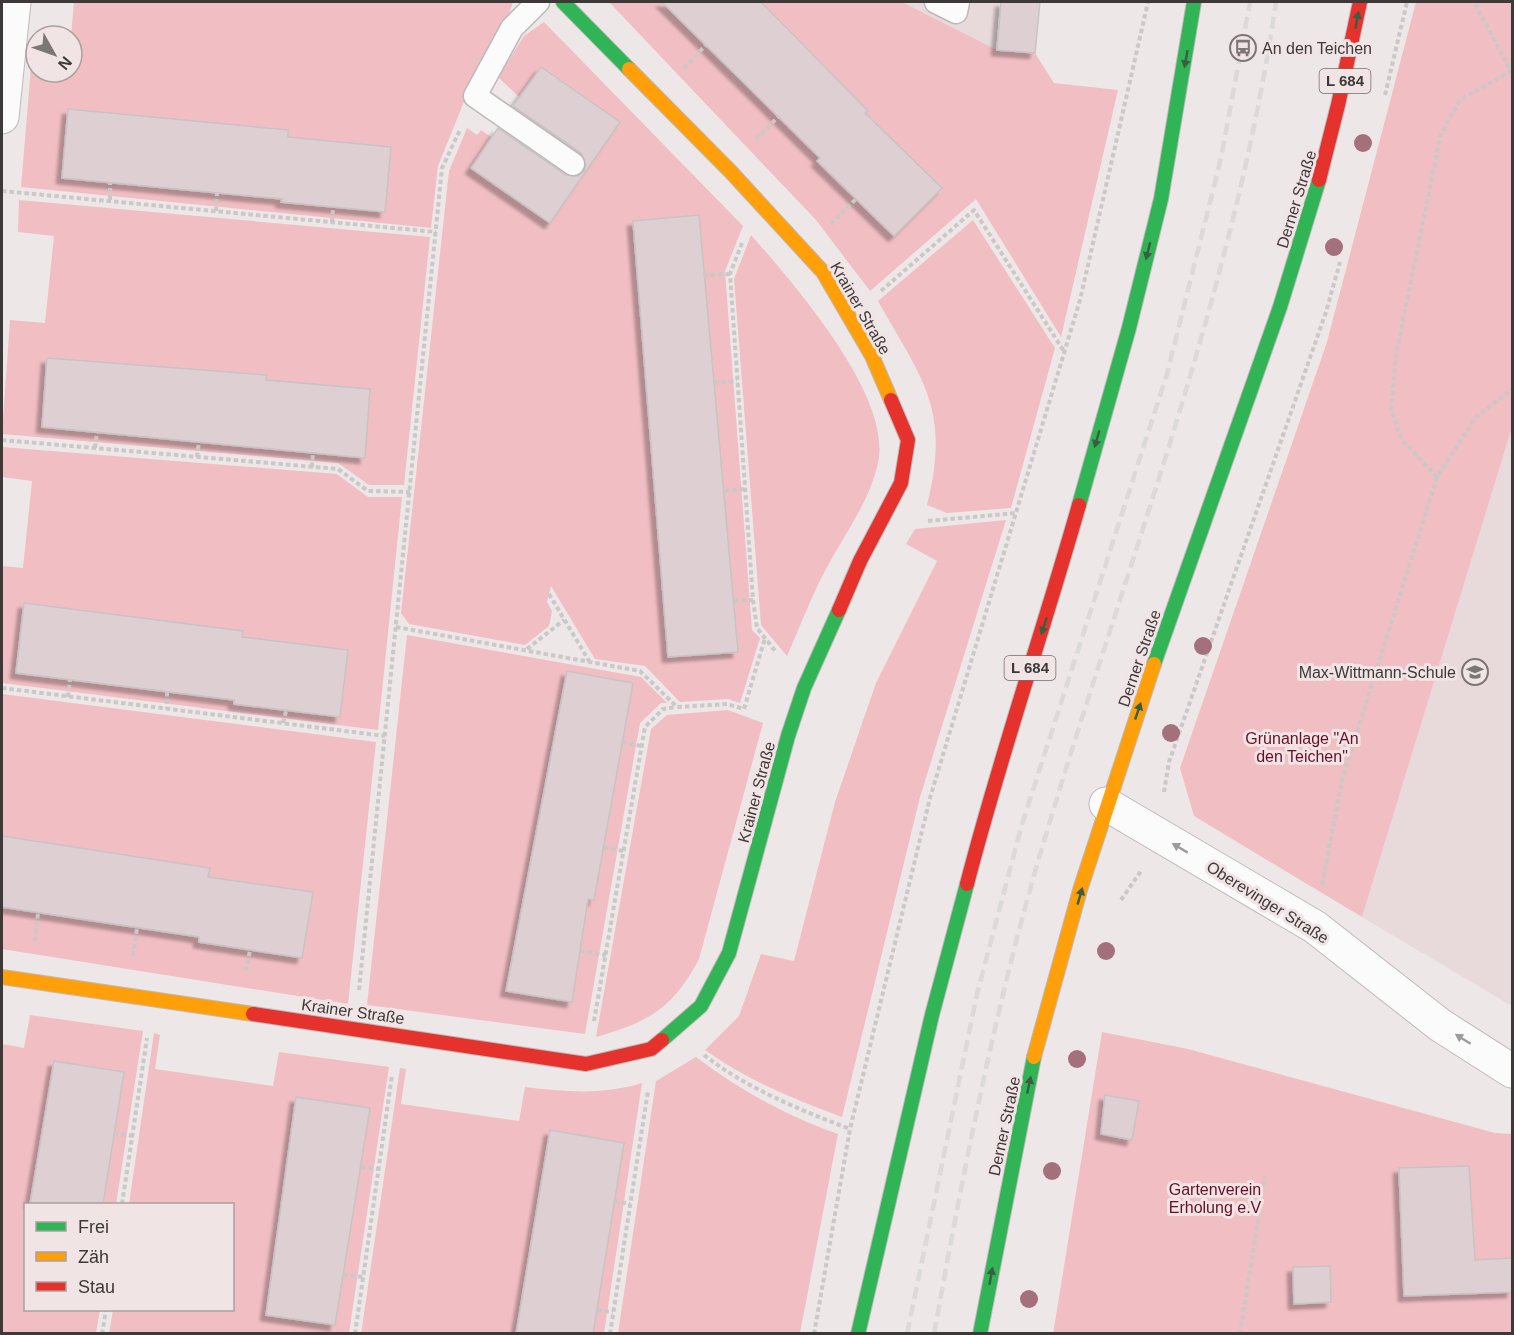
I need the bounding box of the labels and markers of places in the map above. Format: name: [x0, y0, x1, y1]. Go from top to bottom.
bus stop icon: An den Teichen: [1228, 33, 1258, 63]
place label: An den Teichen: [1262, 40, 1372, 57]
school or university icon: Max-Wittmann-Schule: [1460, 657, 1490, 687]
place label: Max-Wittmann-Schule: [1299, 664, 1456, 681]

